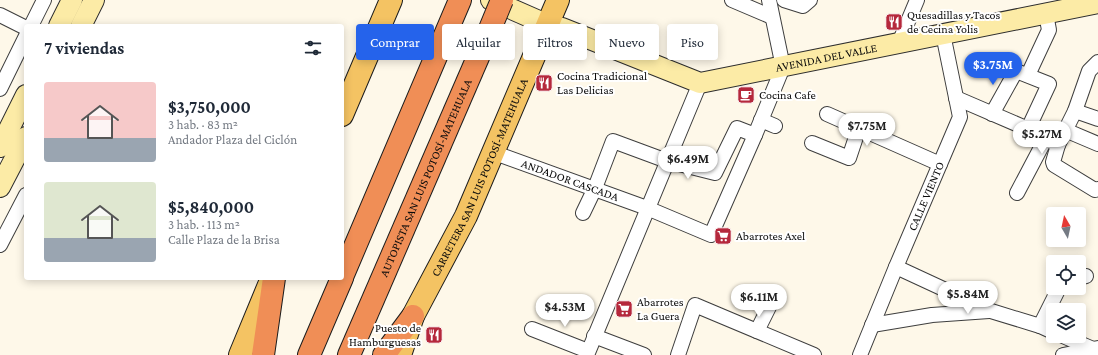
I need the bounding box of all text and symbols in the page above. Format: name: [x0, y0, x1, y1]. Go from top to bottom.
place label: Quesadillas y Tacos de Cecina Yolis: [907, 8, 1001, 36]
restaurant icon: Quesadillas y Tacos de Cecina Yolis: [884, 12, 904, 32]
chip: Comprar: [356, 24, 434, 60]
chip: Alquilar: [442, 24, 515, 60]
chip: Filtros: [523, 24, 587, 60]
chip: Nuevo: [595, 24, 659, 60]
chip: Piso: [667, 24, 718, 60]
icon: filters: [302, 37, 324, 59]
text: 7 viviendas: [44, 39, 124, 58]
street label: AVENIDA DEL VALLE: [774, 40, 879, 75]
pin: $3.75M: [960, 52, 1026, 86]
text: $3.75M: [973, 57, 1013, 72]
place label: Cocina Tradicional Las Delicias: [557, 69, 647, 97]
restaurant icon: Cocina Tradicional Las Delicias: [534, 73, 554, 93]
street label: CARRETERA SAN LUIS POTOSÍ-MATEHUALA: [428, 76, 531, 279]
street label: AUTOPISTA SAN LUIS POTOSÍ-MATEHUALA: [377, 77, 475, 279]
cafe icon: Cocina Cafe: [736, 85, 756, 105]
place label: Cocina Cafe: [759, 88, 816, 102]
icon: home: [76, 98, 124, 146]
text: $3,750,000: [168, 98, 251, 117]
pin: $7.75M: [834, 113, 900, 147]
text: 3 hab. · 83 m²: [168, 117, 238, 132]
text: $7.75M: [847, 118, 887, 133]
pin: $5.27M: [1009, 121, 1075, 155]
text: $5.27M: [1022, 126, 1062, 141]
text: Andador Plaza del Ciclón: [168, 132, 297, 147]
pin: $6.49M: [655, 146, 721, 180]
text: $6.49M: [667, 151, 709, 166]
street label: ANDADOR CASCADA: [520, 156, 621, 204]
street label: CALLE VIENTO: [905, 159, 947, 233]
icon: home: [76, 198, 124, 246]
text: $5,840,000: [168, 198, 254, 217]
north arrow: [1046, 207, 1086, 247]
map controls: [1046, 207, 1086, 343]
text: 3 hab. · 113 m²: [168, 217, 240, 232]
supermarket icon: Abarrotes Axel: [713, 226, 733, 246]
place label: Abarrotes Axel: [736, 229, 805, 243]
text: Calle Plaza de la Brisa: [168, 232, 280, 247]
button: locate: [1046, 255, 1086, 295]
pin: $5.84M: [935, 281, 1001, 315]
pin: $6.11M: [726, 284, 792, 318]
text: $5.84M: [947, 286, 989, 301]
text: $6.11M: [740, 289, 778, 304]
pin: $4.53M: [532, 294, 598, 328]
place label: Abarrotes La Guera: [637, 295, 684, 323]
text: $4.53M: [545, 299, 585, 314]
supermarket icon: Abarrotes La Guera: [614, 299, 634, 319]
button: layers: [1046, 303, 1086, 343]
place label: Puesto de Hamburguesas: [349, 321, 421, 349]
restaurant icon: Puesto de Hamburguesas: [424, 325, 444, 345]

